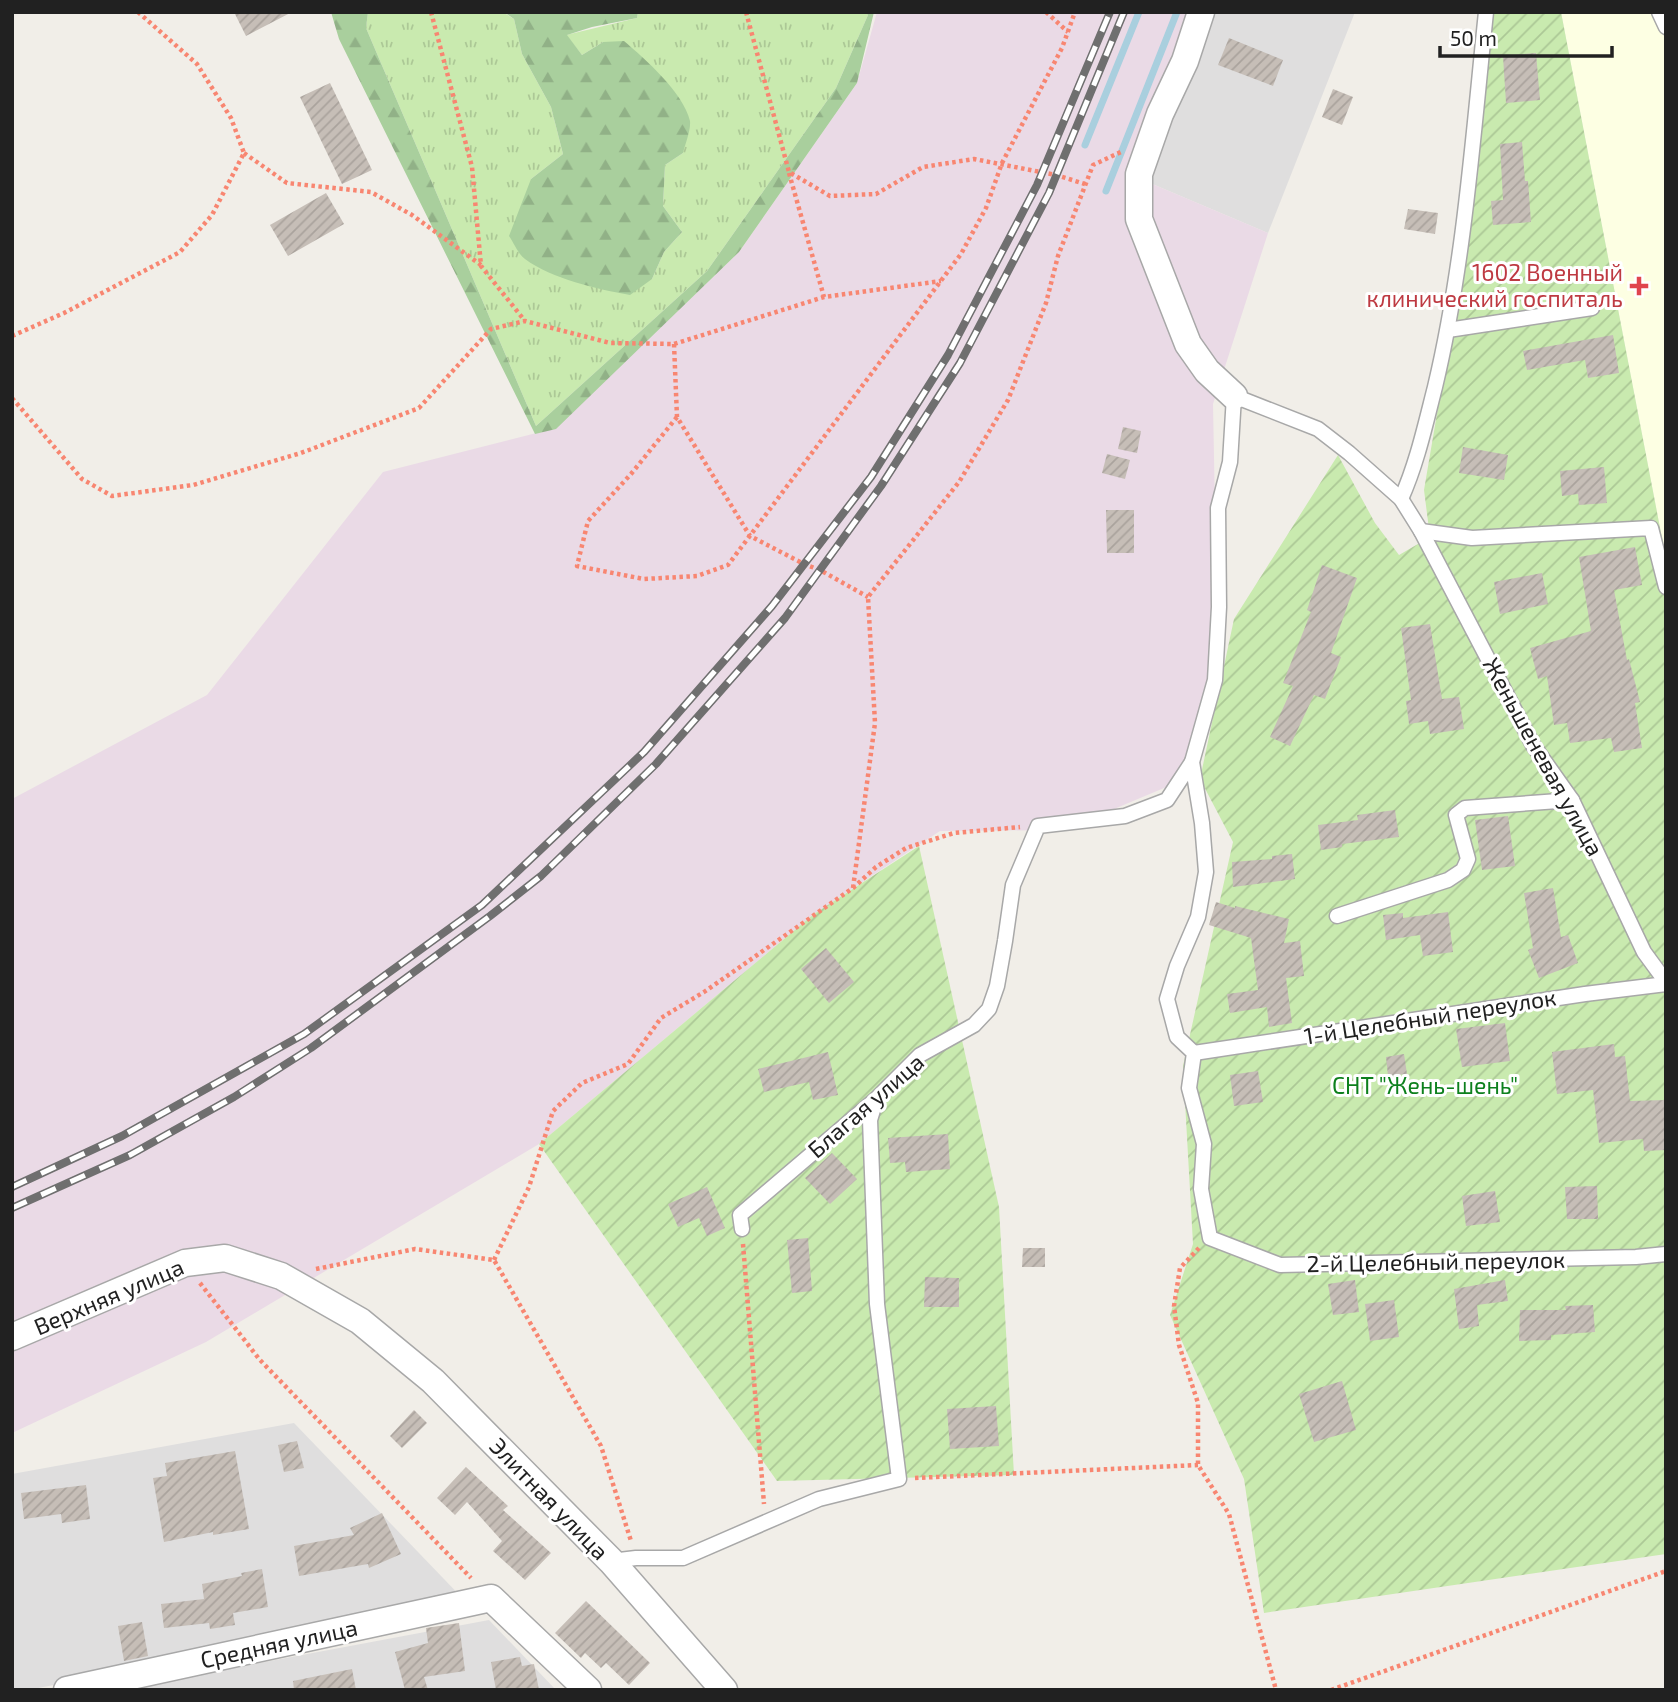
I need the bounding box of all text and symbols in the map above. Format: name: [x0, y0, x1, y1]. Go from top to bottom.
scale bar: [1440, 14, 1612, 58]
text: 50 m: [1450, 25, 1497, 50]
place label: 1602 Военный клинический госпиталь: [1367, 258, 1623, 312]
marker: 1602 Военный клинический госпиталь: [1629, 276, 1649, 296]
street label: Женьшеневая улица: [1477, 652, 1610, 861]
street label: 1-й Целебный переулок: [1302, 982, 1558, 1051]
street label: Благая улица: [802, 1047, 930, 1164]
park label: СНТ "Жень-шень": [1332, 1071, 1518, 1099]
street label: 2-й Целебный переулок: [1306, 1245, 1566, 1278]
street label: Верхняя улица: [29, 1252, 188, 1341]
street label: Элитная улица: [484, 1431, 615, 1566]
street label: Средняя улица: [198, 1613, 360, 1674]

